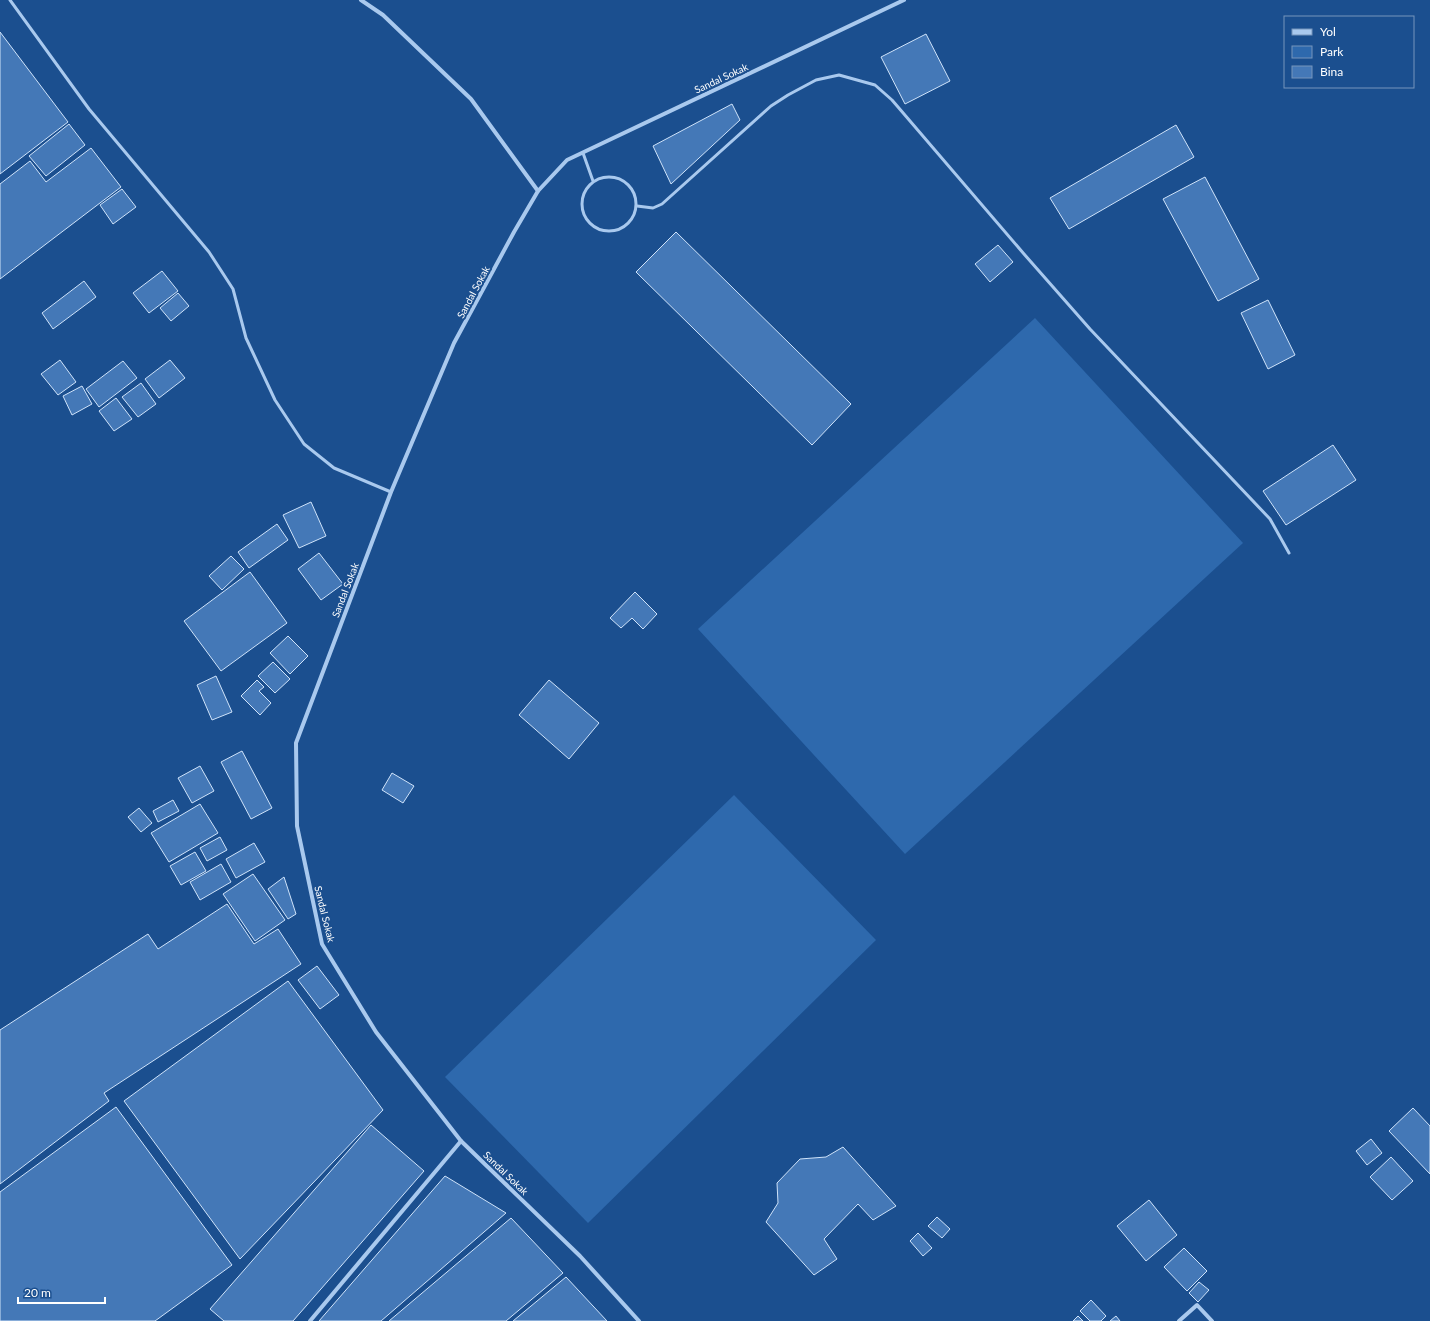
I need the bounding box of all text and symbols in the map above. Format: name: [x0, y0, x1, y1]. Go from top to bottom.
legend: [1284, 16, 1414, 88]
text: Yol: [1320, 24, 1336, 39]
text: Park: [1320, 44, 1344, 59]
street label: Sandal Sokak: [692, 60, 750, 96]
text: Bina: [1320, 64, 1343, 79]
street label: Sandal Sokak: [454, 263, 492, 320]
street label: Sandal Sokak: [329, 560, 361, 619]
street label: Sandal Sokak: [312, 885, 338, 944]
street label: Sandal Sokak: [481, 1149, 532, 1198]
scale bar: [18, 1279, 105, 1305]
text: 20 m: [24, 1285, 51, 1300]

